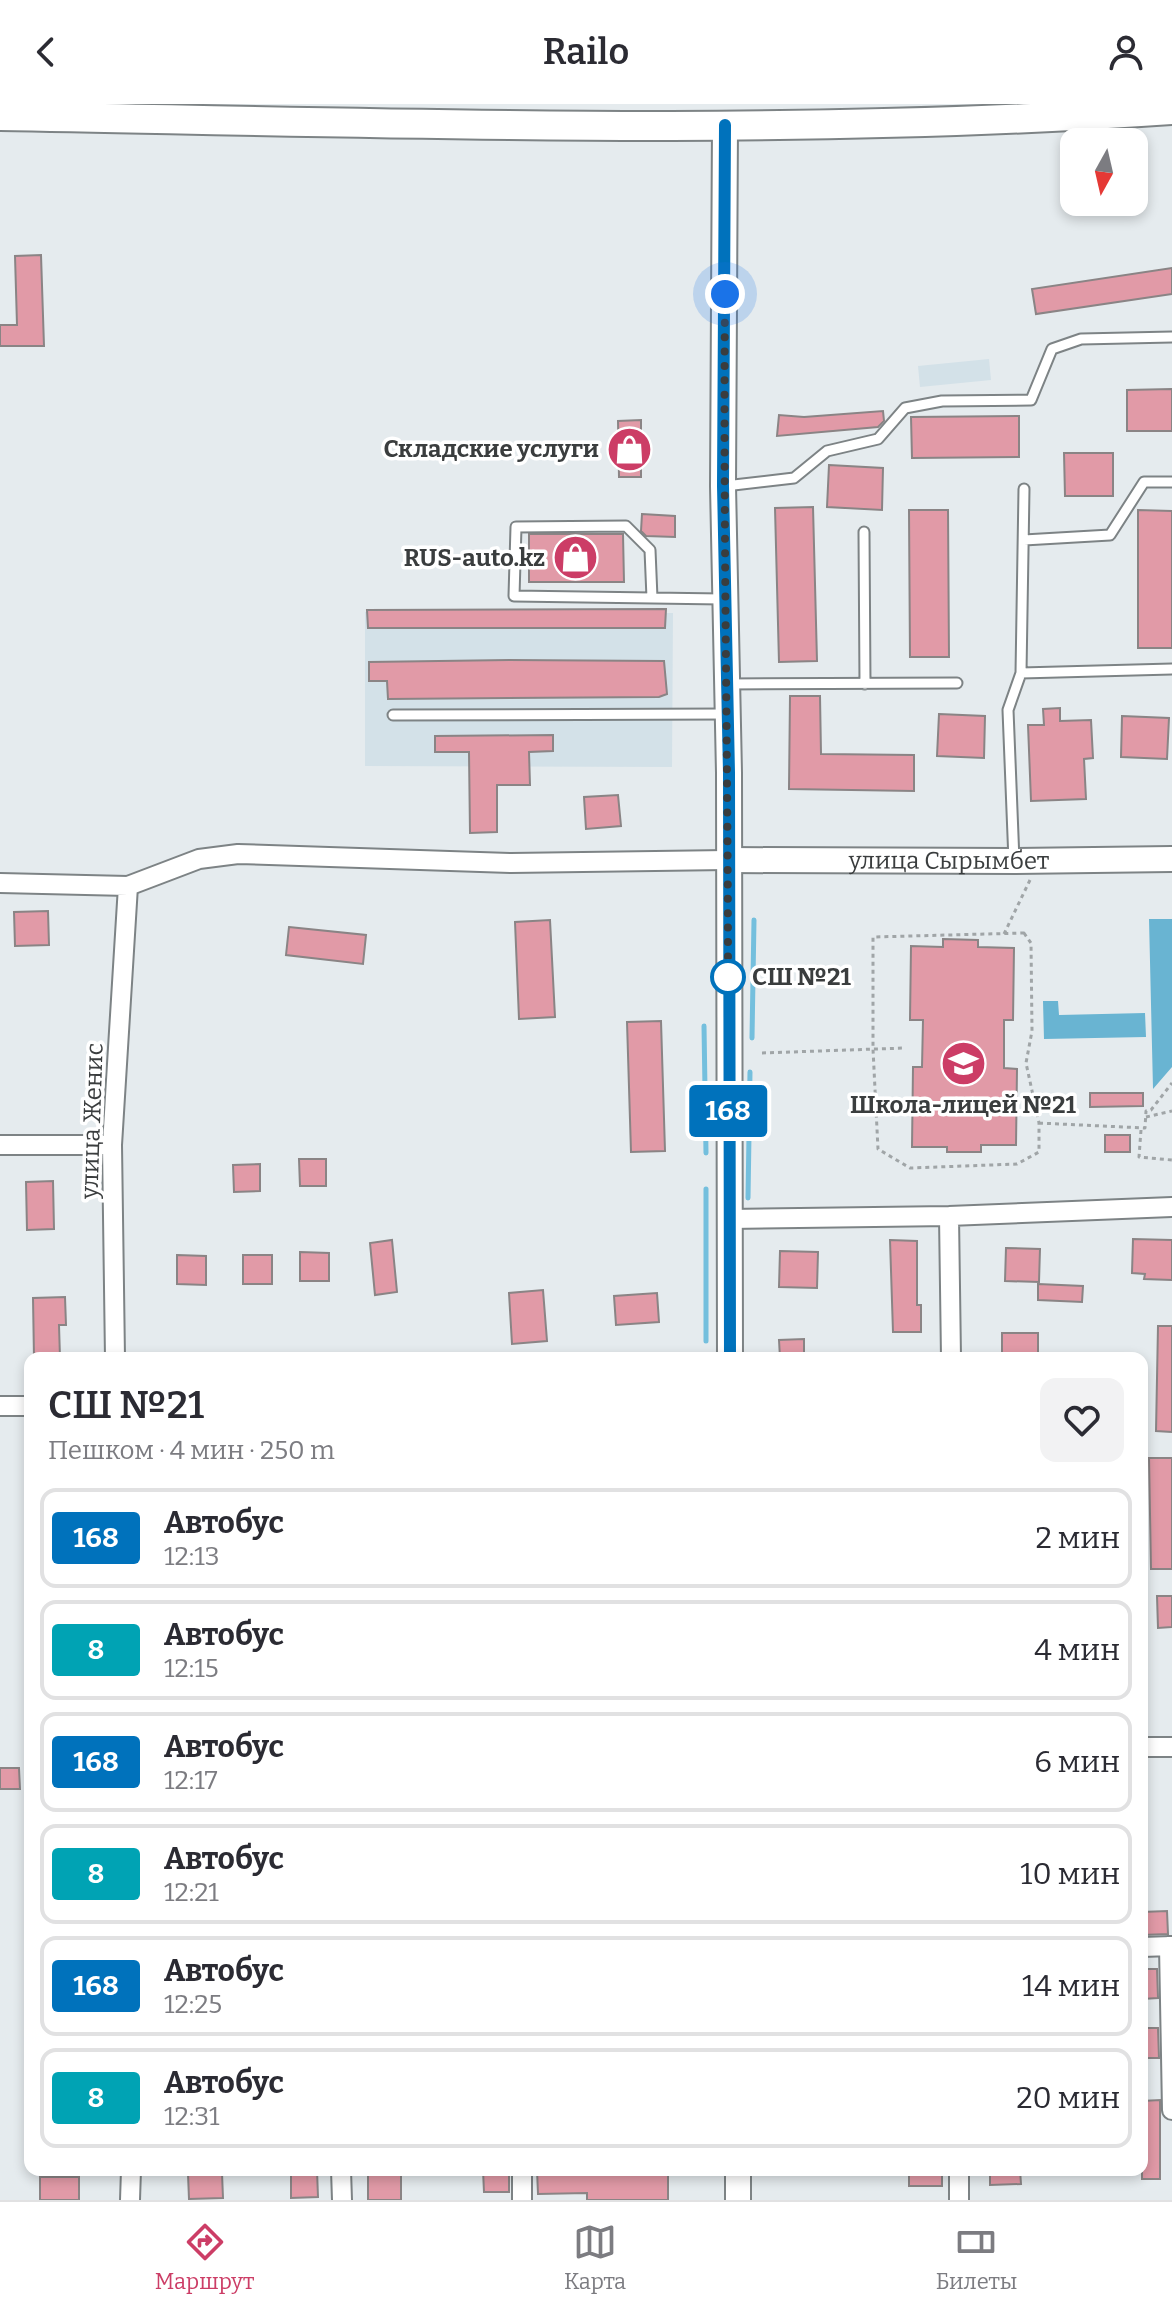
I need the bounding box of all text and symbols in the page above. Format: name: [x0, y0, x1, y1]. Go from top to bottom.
icon: back: [24, 30, 68, 74]
text: Railo: [543, 30, 629, 74]
icon: person: [1104, 30, 1148, 74]
north arrow: [1060, 128, 1148, 216]
map controls: [1060, 128, 1148, 216]
your location: [705, 274, 745, 314]
shop icon: Складские услуги: [606, 425, 654, 473]
place label: Складские услуги: [383, 435, 599, 463]
shop icon: RUS-auto.kz: [552, 534, 600, 582]
place label: RUS-auto.kz: [404, 544, 545, 572]
street label: улица Сырымбет: [848, 846, 1049, 875]
marker: СШ №21: [711, 960, 745, 994]
place label: СШ №21: [752, 963, 851, 991]
school or university icon: Школа-лицей №21: [939, 1039, 987, 1087]
street label: улица Женис: [75, 1042, 109, 1201]
line badge: 168: [682, 1085, 774, 1137]
place label: Школа-лицей №21: [850, 1091, 1077, 1119]
text: 168: [705, 1094, 751, 1127]
button: heart: [1040, 1378, 1124, 1462]
text: СШ №21: [48, 1382, 204, 1428]
text: Пешком · 4 мин · 250 m: [48, 1435, 335, 1466]
text: Автобус: [164, 1505, 284, 1541]
text: 2 мин: [1035, 1520, 1120, 1556]
text: 168: [73, 1521, 119, 1554]
text: 12:13: [164, 1541, 220, 1572]
text: Автобус: [164, 1617, 284, 1653]
text: 4 мин: [1034, 1632, 1120, 1668]
text: 8: [88, 1633, 104, 1666]
text: 12:15: [164, 1653, 219, 1684]
text: Автобус: [164, 1729, 284, 1765]
text: 6 мин: [1034, 1744, 1120, 1780]
text: 168: [73, 1745, 119, 1778]
text: 12:17: [164, 1765, 218, 1796]
text: Автобус: [164, 1841, 284, 1877]
text: 10 мин: [1020, 1856, 1120, 1892]
text: 8: [88, 1857, 104, 1890]
text: 12:21: [164, 1877, 219, 1908]
text: Автобус: [164, 1953, 284, 1989]
text: 14 мин: [1022, 1968, 1120, 2004]
text: 168: [73, 1969, 119, 2002]
text: 12:25: [164, 1989, 222, 2020]
text: Автобус: [164, 2065, 284, 2101]
text: 20 мин: [1016, 2080, 1120, 2116]
text: 8: [88, 2081, 104, 2114]
text: 12:31: [164, 2101, 220, 2132]
tab: Маршрут: [155, 2220, 254, 2295]
tab: Карта: [564, 2220, 626, 2295]
tab: Билеты: [936, 2220, 1017, 2295]

